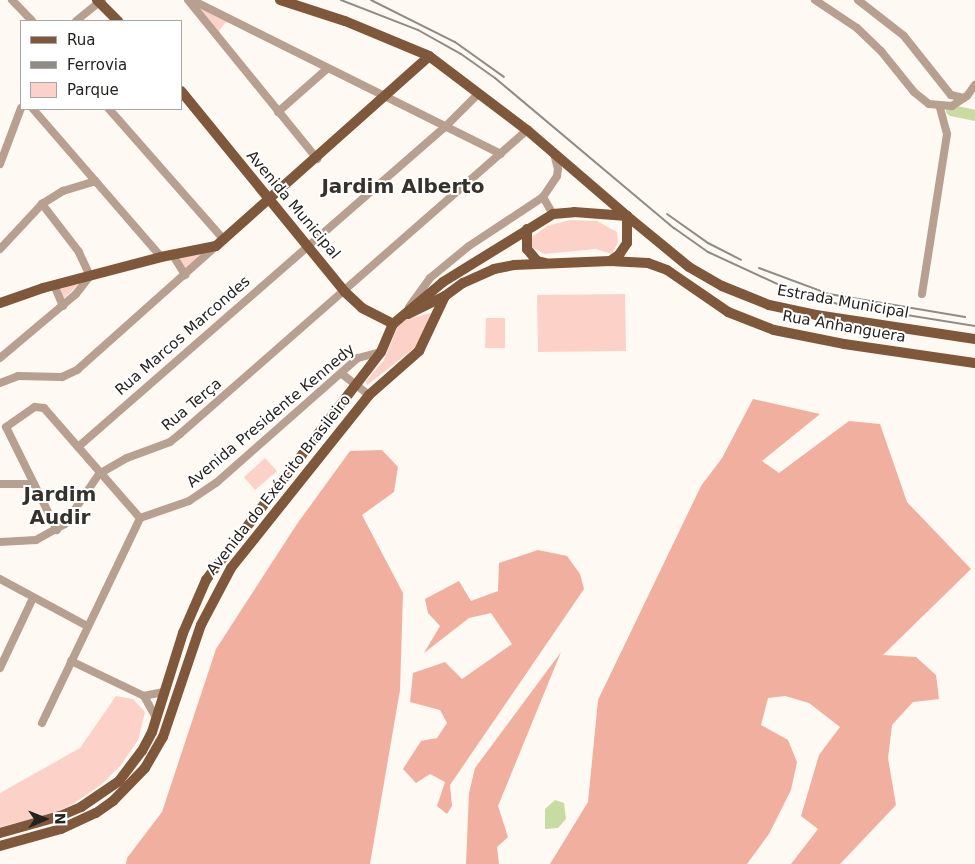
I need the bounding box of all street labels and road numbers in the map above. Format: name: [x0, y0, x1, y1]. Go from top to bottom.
street label: Avenida Municipal: [242, 147, 344, 263]
street label: Rua Marcos Marcondes: [112, 273, 254, 399]
street label: Estrada Municipal: [776, 282, 910, 322]
street label: Rua Anhanguera: [781, 307, 907, 347]
street label: Avenida Presidente Kennedy: [183, 340, 359, 492]
street label: Rua Terça: [159, 375, 225, 435]
street label: Avenida do Exército Brasileiro: [203, 391, 355, 579]

